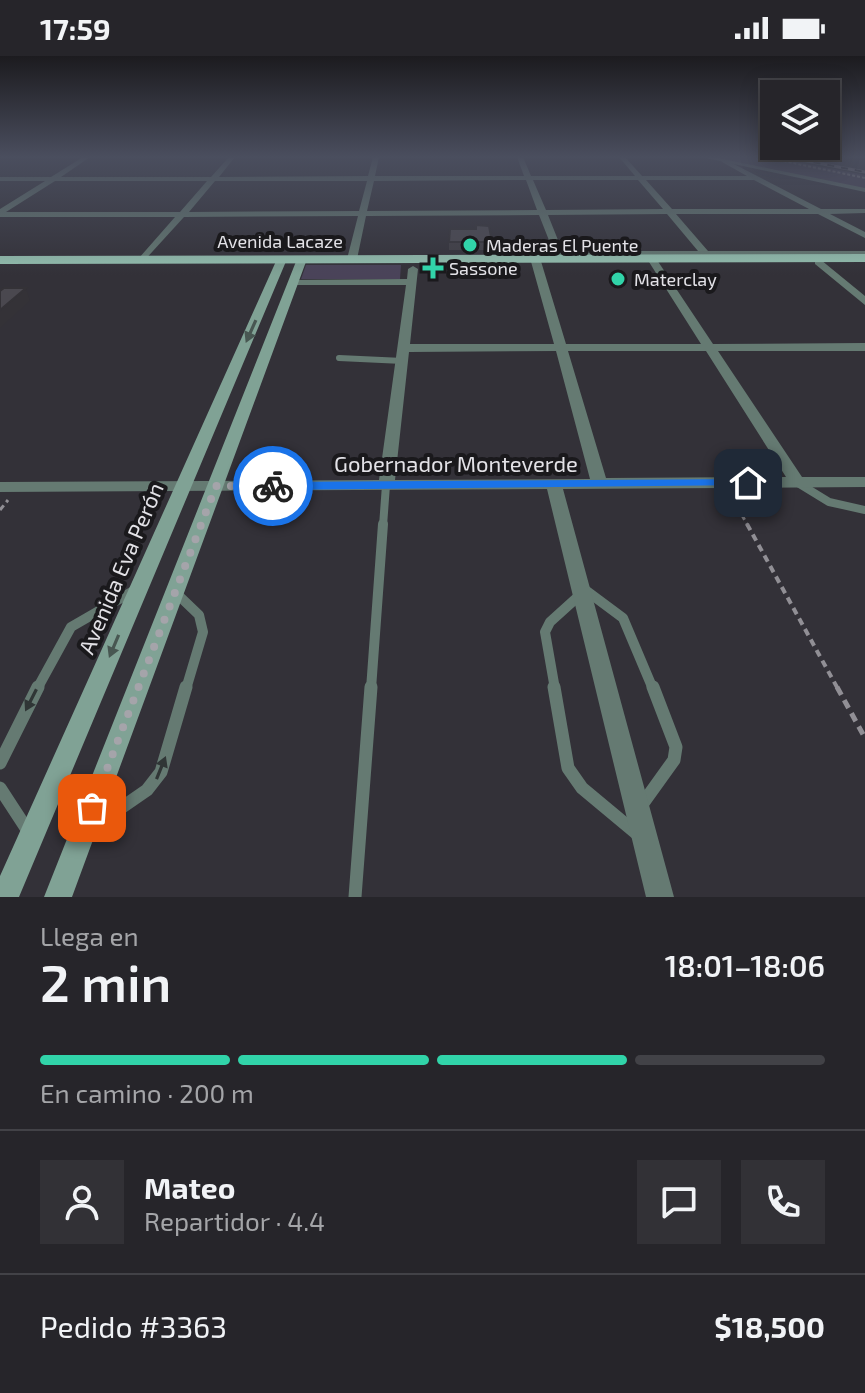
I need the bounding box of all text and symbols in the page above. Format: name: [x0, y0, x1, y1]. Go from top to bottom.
text: 17:59: [40, 10, 111, 46]
map controls: [760, 80, 840, 160]
button: layers: [760, 80, 840, 160]
street label: Avenida Lacaze: [217, 230, 343, 252]
place label: Maderas El Puente: [486, 234, 638, 256]
marker: Maderas El Puente: [461, 236, 479, 254]
place label: Sassone: [449, 257, 518, 279]
marker: Sassone: [424, 259, 442, 277]
place label: Materclay: [634, 268, 717, 290]
marker: Materclay: [609, 270, 627, 288]
one-way arrow: [245, 319, 258, 342]
courier: [233, 446, 313, 526]
pin: [714, 449, 782, 517]
street label: Gobernador Monteverde: [334, 450, 578, 476]
icon: home: [726, 461, 770, 505]
icon: bike: [251, 464, 295, 508]
street label: Avenida Eva Perón: [72, 478, 168, 658]
one-way arrow: [107, 634, 120, 658]
one-way arrow: [25, 689, 38, 712]
one-way arrow: [155, 756, 168, 780]
pin: [58, 774, 126, 842]
icon: bag: [70, 786, 114, 830]
text: Llega en: [40, 920, 139, 951]
text: 18:01–18:06: [665, 947, 825, 983]
text: 2 min: [40, 950, 171, 1012]
text: En camino · 200 m: [40, 1077, 254, 1108]
button: person: [40, 1160, 124, 1244]
button: chat: [637, 1160, 721, 1244]
button: phone: [741, 1160, 825, 1244]
text: Mateo: [144, 1169, 235, 1205]
text: Repartidor · 4.4: [144, 1205, 325, 1236]
text: Pedido #3363: [40, 1308, 227, 1344]
text: $18,500: [714, 1308, 825, 1344]

